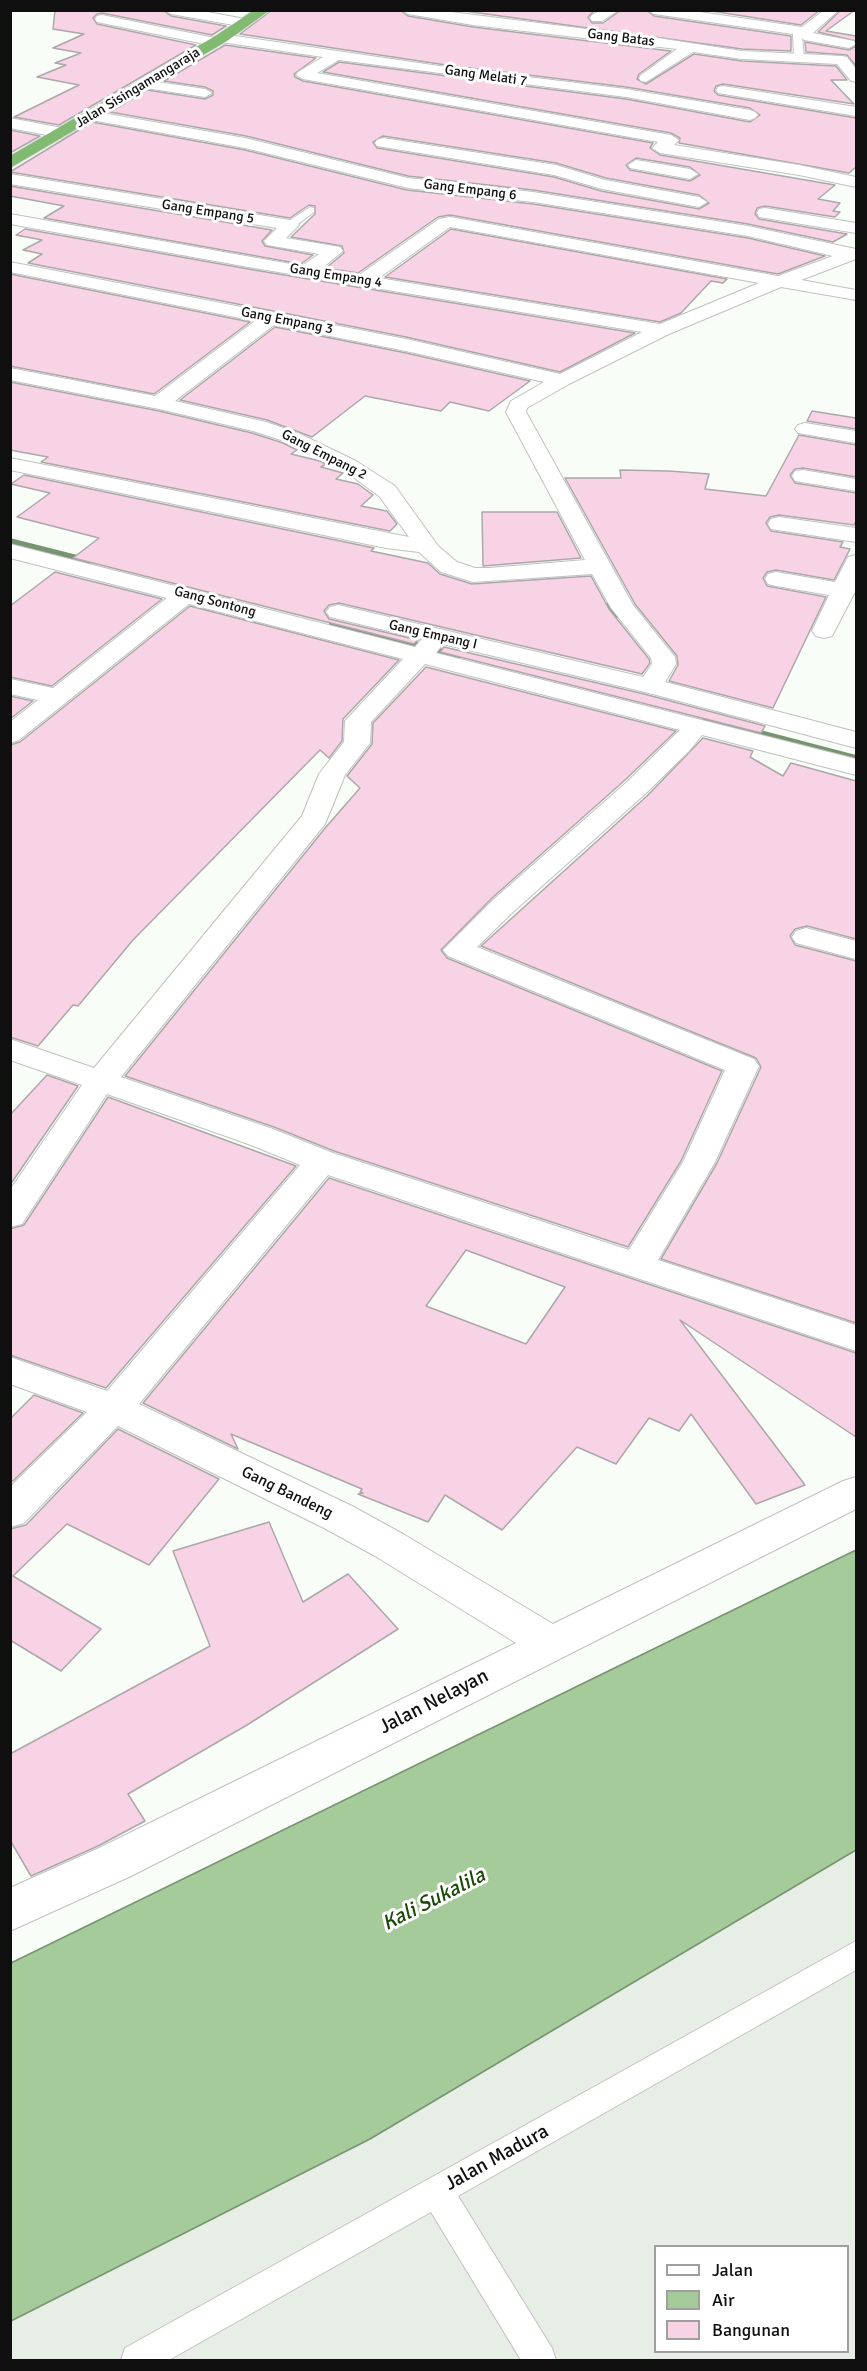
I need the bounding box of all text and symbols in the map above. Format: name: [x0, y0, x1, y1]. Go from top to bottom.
street label: Gang Batas: [586, 26, 656, 50]
street label: Jalan Sisingamangaraja: [73, 44, 203, 132]
street label: Gang Melati 7: [444, 62, 528, 90]
street label: Gang Empang 6: [423, 176, 517, 204]
street label: Gang Empang 5: [161, 196, 255, 228]
street label: Gang Empang 4: [289, 260, 383, 292]
street label: Gang Empang 3: [240, 304, 334, 338]
street label: Gang Empang 2: [279, 426, 369, 484]
street label: Gang Sontong: [172, 583, 258, 621]
street label: Gang Empang I: [387, 617, 479, 653]
street label: Gang Bandeng: [238, 1463, 336, 1523]
street label: Jalan Nelayan: [375, 1664, 493, 1740]
water label: Kali Sukalila: [378, 1863, 490, 1937]
street label: Jalan Madura: [441, 2120, 553, 2196]
legend: [654, 2245, 849, 2353]
text: Jalan: [712, 2259, 753, 2281]
text: Air: [712, 2289, 735, 2311]
text: Bangunan: [712, 2319, 790, 2341]

